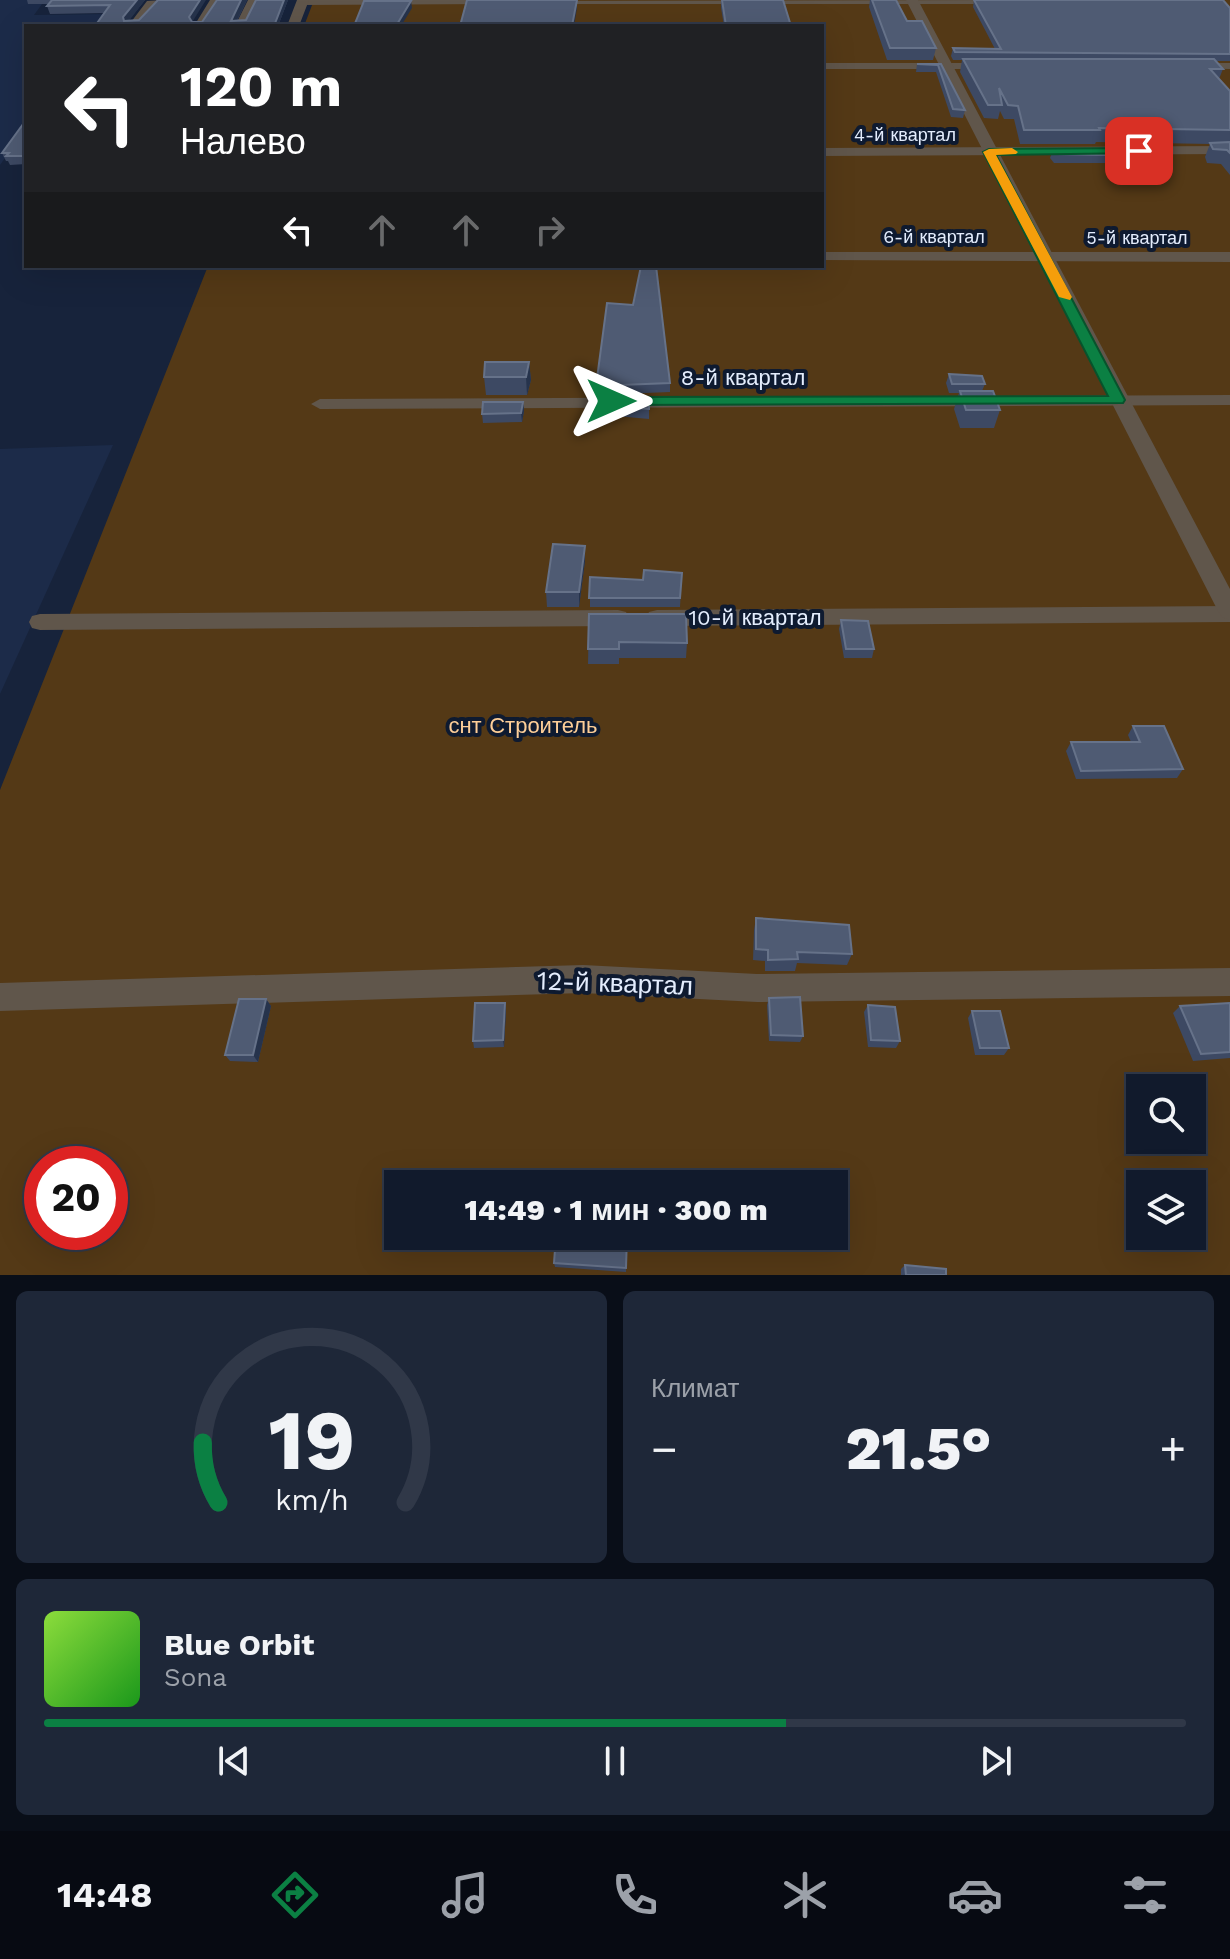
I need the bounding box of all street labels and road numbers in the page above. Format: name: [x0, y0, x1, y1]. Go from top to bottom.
street label: 4-й квартал: [854, 124, 956, 145]
street label: 6-й квартал: [883, 226, 985, 247]
street label: 5-й квартал: [1086, 227, 1188, 248]
street label: 8-й квартал: [681, 365, 805, 390]
street label: 10-й квартал: [688, 605, 822, 630]
street label: 12-й квартал: [537, 965, 693, 1001]

